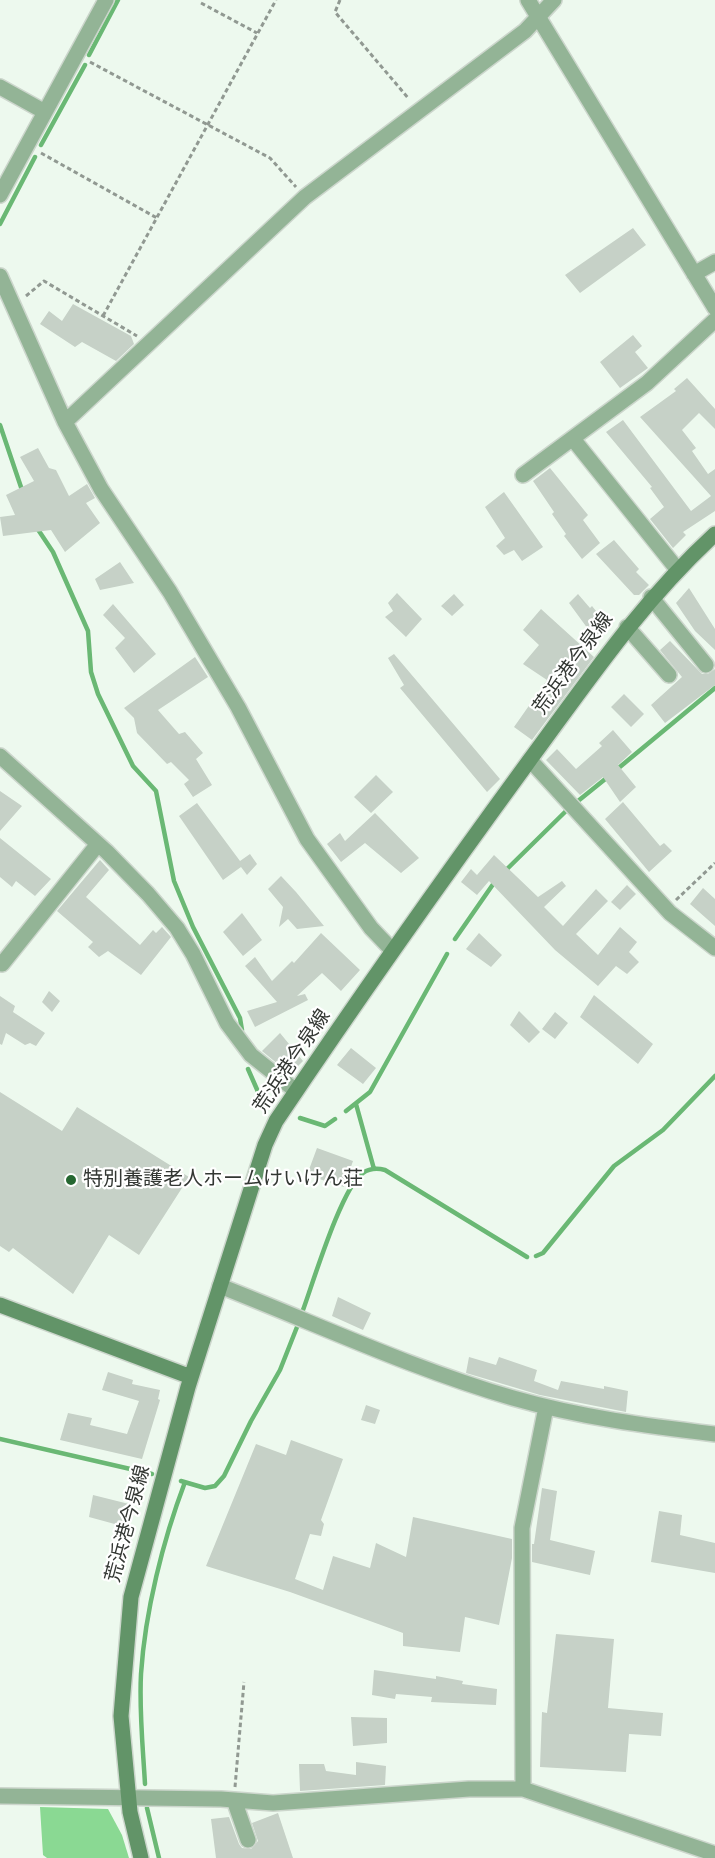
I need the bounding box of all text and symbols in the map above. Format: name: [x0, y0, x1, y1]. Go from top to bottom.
street label: 荒浜港今泉線: [529, 608, 619, 720]
street label: 荒浜港今泉線: [250, 1006, 336, 1118]
place label: 特別養護老人ホームけいけん荘: [83, 1168, 363, 1192]
marker: 特別養護老人ホームけいけん荘: [64, 1173, 78, 1187]
street label: 荒浜港今泉線: [102, 1463, 156, 1585]

